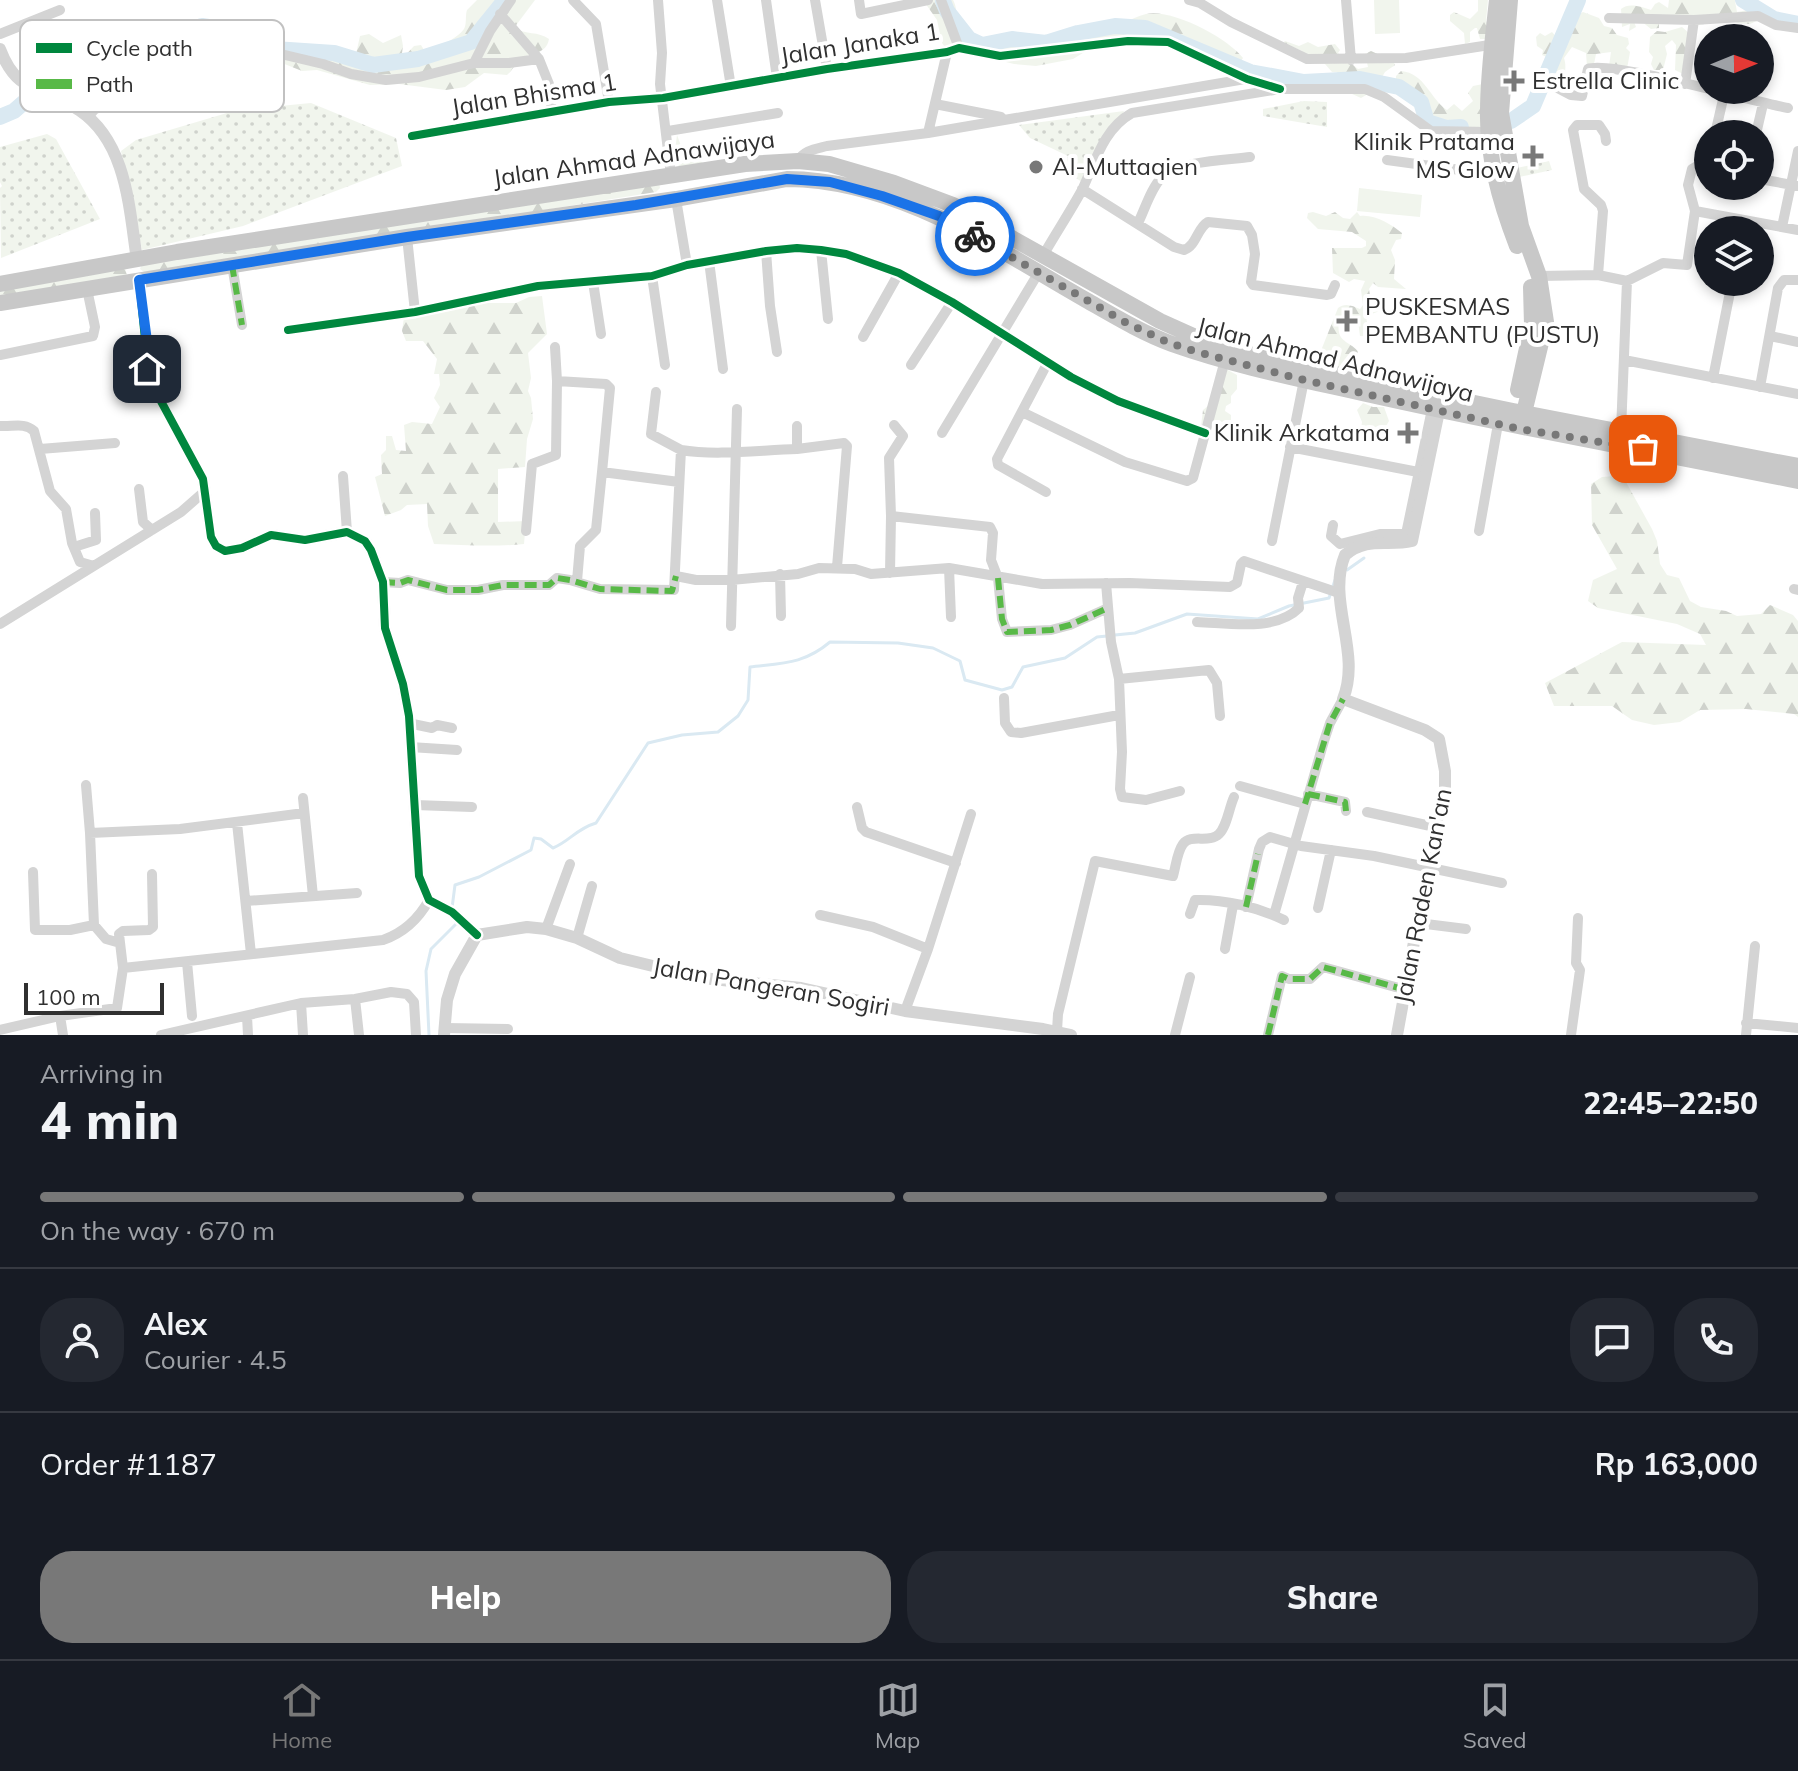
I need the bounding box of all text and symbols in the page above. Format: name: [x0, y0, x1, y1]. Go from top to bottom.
street label: Jalan Janaka 1: [778, 16, 942, 70]
legend: [20, 20, 284, 112]
north arrow: [1694, 24, 1774, 104]
map controls: [1694, 24, 1774, 296]
text: Cycle path: [86, 34, 193, 62]
place label: Estrella Clinic: [1532, 65, 1679, 95]
street label: Jalan Bhisma 1: [449, 66, 619, 122]
text: Path: [86, 70, 134, 98]
marker: Estrella Clinic: [1503, 70, 1525, 92]
button: locate: [1694, 120, 1774, 200]
street label: Jalan Ahmad Adnawijaya: [491, 123, 777, 193]
place label: Klinik Pratama MS Glow: [1353, 126, 1515, 184]
marker: Klinik Pratama MS Glow: [1522, 145, 1544, 167]
place label: Al-Muttaqien: [1052, 151, 1198, 181]
marker: Al-Muttaqien: [1027, 158, 1045, 176]
courier: [935, 196, 1015, 276]
icon: bike: [953, 214, 997, 258]
button: layers: [1694, 216, 1774, 296]
place label: PUSKESMAS PEMBANTU (PUSTU): [1365, 291, 1600, 349]
street label: Jalan Ahmad Adnawijaya: [1194, 310, 1477, 408]
marker: PUSKESMAS PEMBANTU (PUSTU): [1336, 310, 1358, 332]
pin: [113, 335, 181, 403]
icon: home: [125, 347, 169, 391]
pin: [1609, 415, 1677, 483]
place label: Klinik Arkatama: [1214, 417, 1390, 447]
marker: Klinik Arkatama: [1397, 422, 1419, 444]
icon: bag: [1621, 427, 1665, 471]
street label: Jalan Raden Kan'an: [1386, 785, 1458, 1006]
street label: Jalan Pangeran Sogiri: [650, 950, 892, 1022]
scale bar: [24, 979, 164, 1015]
text: 100 m: [36, 983, 101, 1011]
text: Arriving in: [40, 1057, 163, 1090]
text: 22:45–22:50: [1583, 1084, 1758, 1122]
text: 4 min: [40, 1087, 179, 1152]
text: On the way · 670 m: [40, 1214, 275, 1247]
button: person: [40, 1298, 124, 1382]
button: chat: [1570, 1298, 1654, 1382]
button: phone: [1674, 1298, 1758, 1382]
text: Alex: [144, 1305, 207, 1343]
text: Courier · 4.5: [144, 1343, 287, 1376]
text: Order #1187: [40, 1445, 217, 1483]
text: Rp 163,000: [1595, 1445, 1758, 1483]
button: Help: [40, 1551, 891, 1643]
button: Share: [907, 1551, 1758, 1643]
tab: Home: [271, 1678, 332, 1754]
tab: Map: [875, 1678, 920, 1754]
tab: Saved: [1463, 1678, 1527, 1754]

